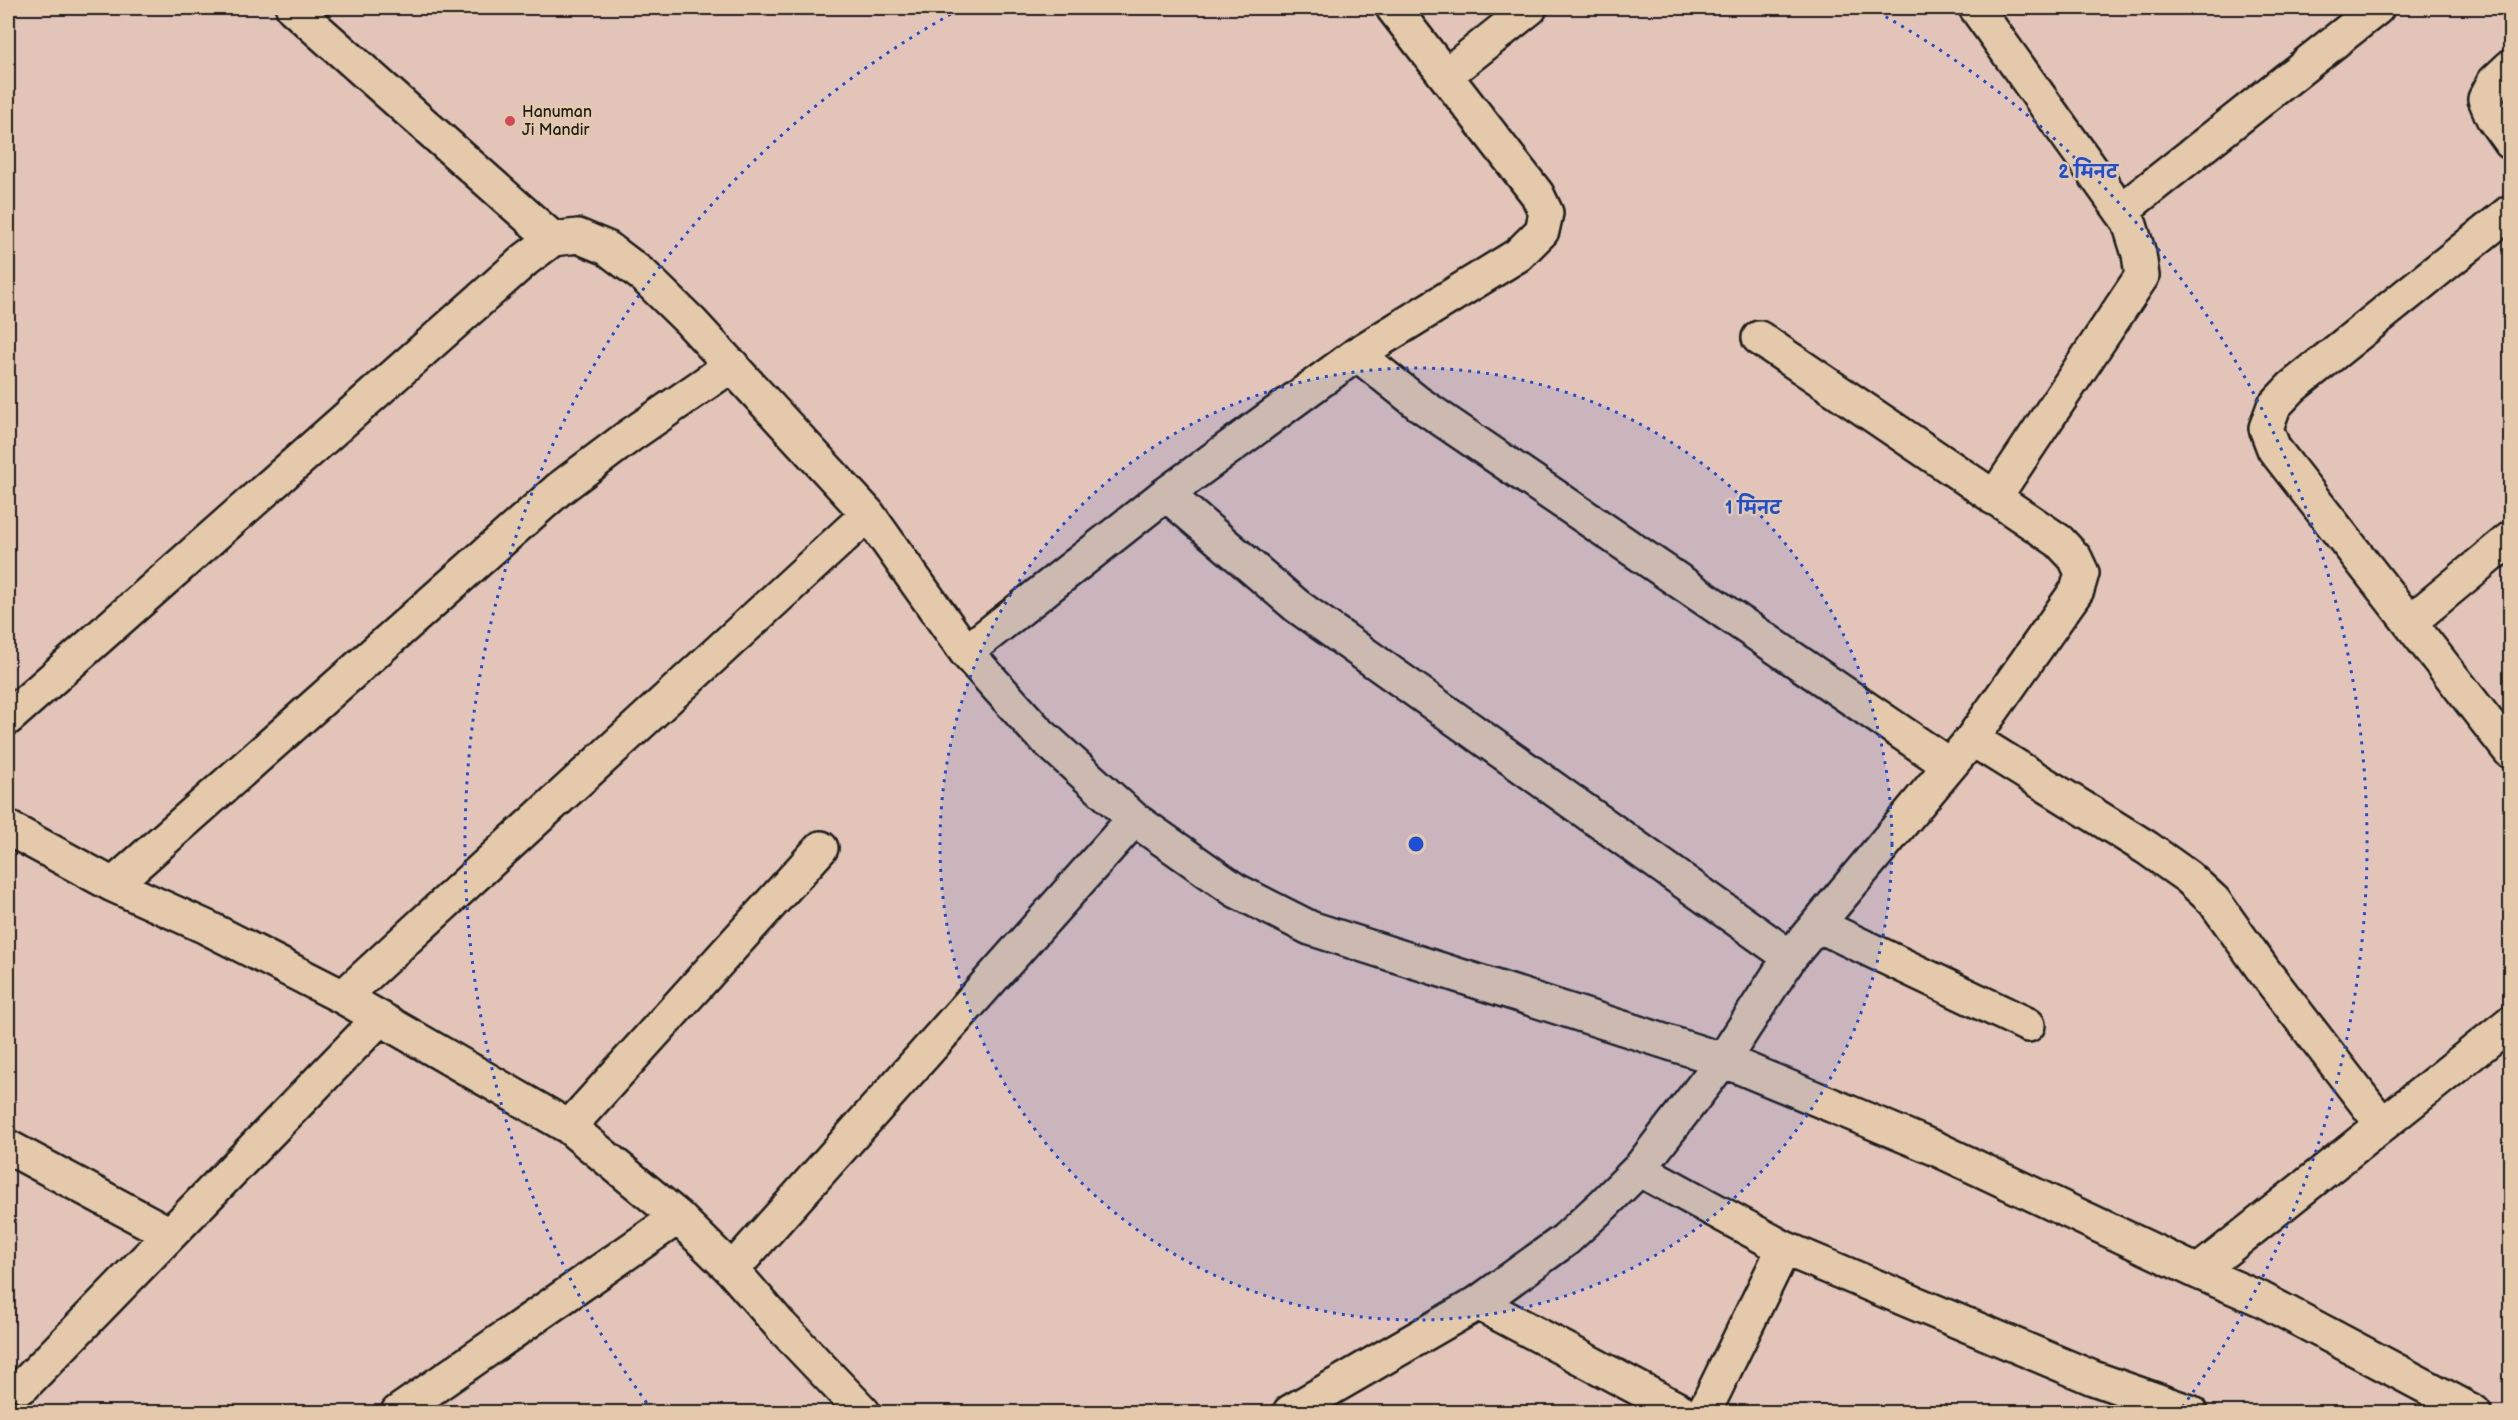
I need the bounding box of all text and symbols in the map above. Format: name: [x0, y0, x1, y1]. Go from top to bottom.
place label: Hanuman Ji Mandir: [522, 103, 592, 140]
marker: Hanuman Ji Mandir: [503, 114, 517, 128]
text: 2 मिनट: [2058, 157, 2120, 183]
text: 1 मिनट: [1725, 493, 1783, 519]
centre of rings: [1406, 834, 1426, 854]

